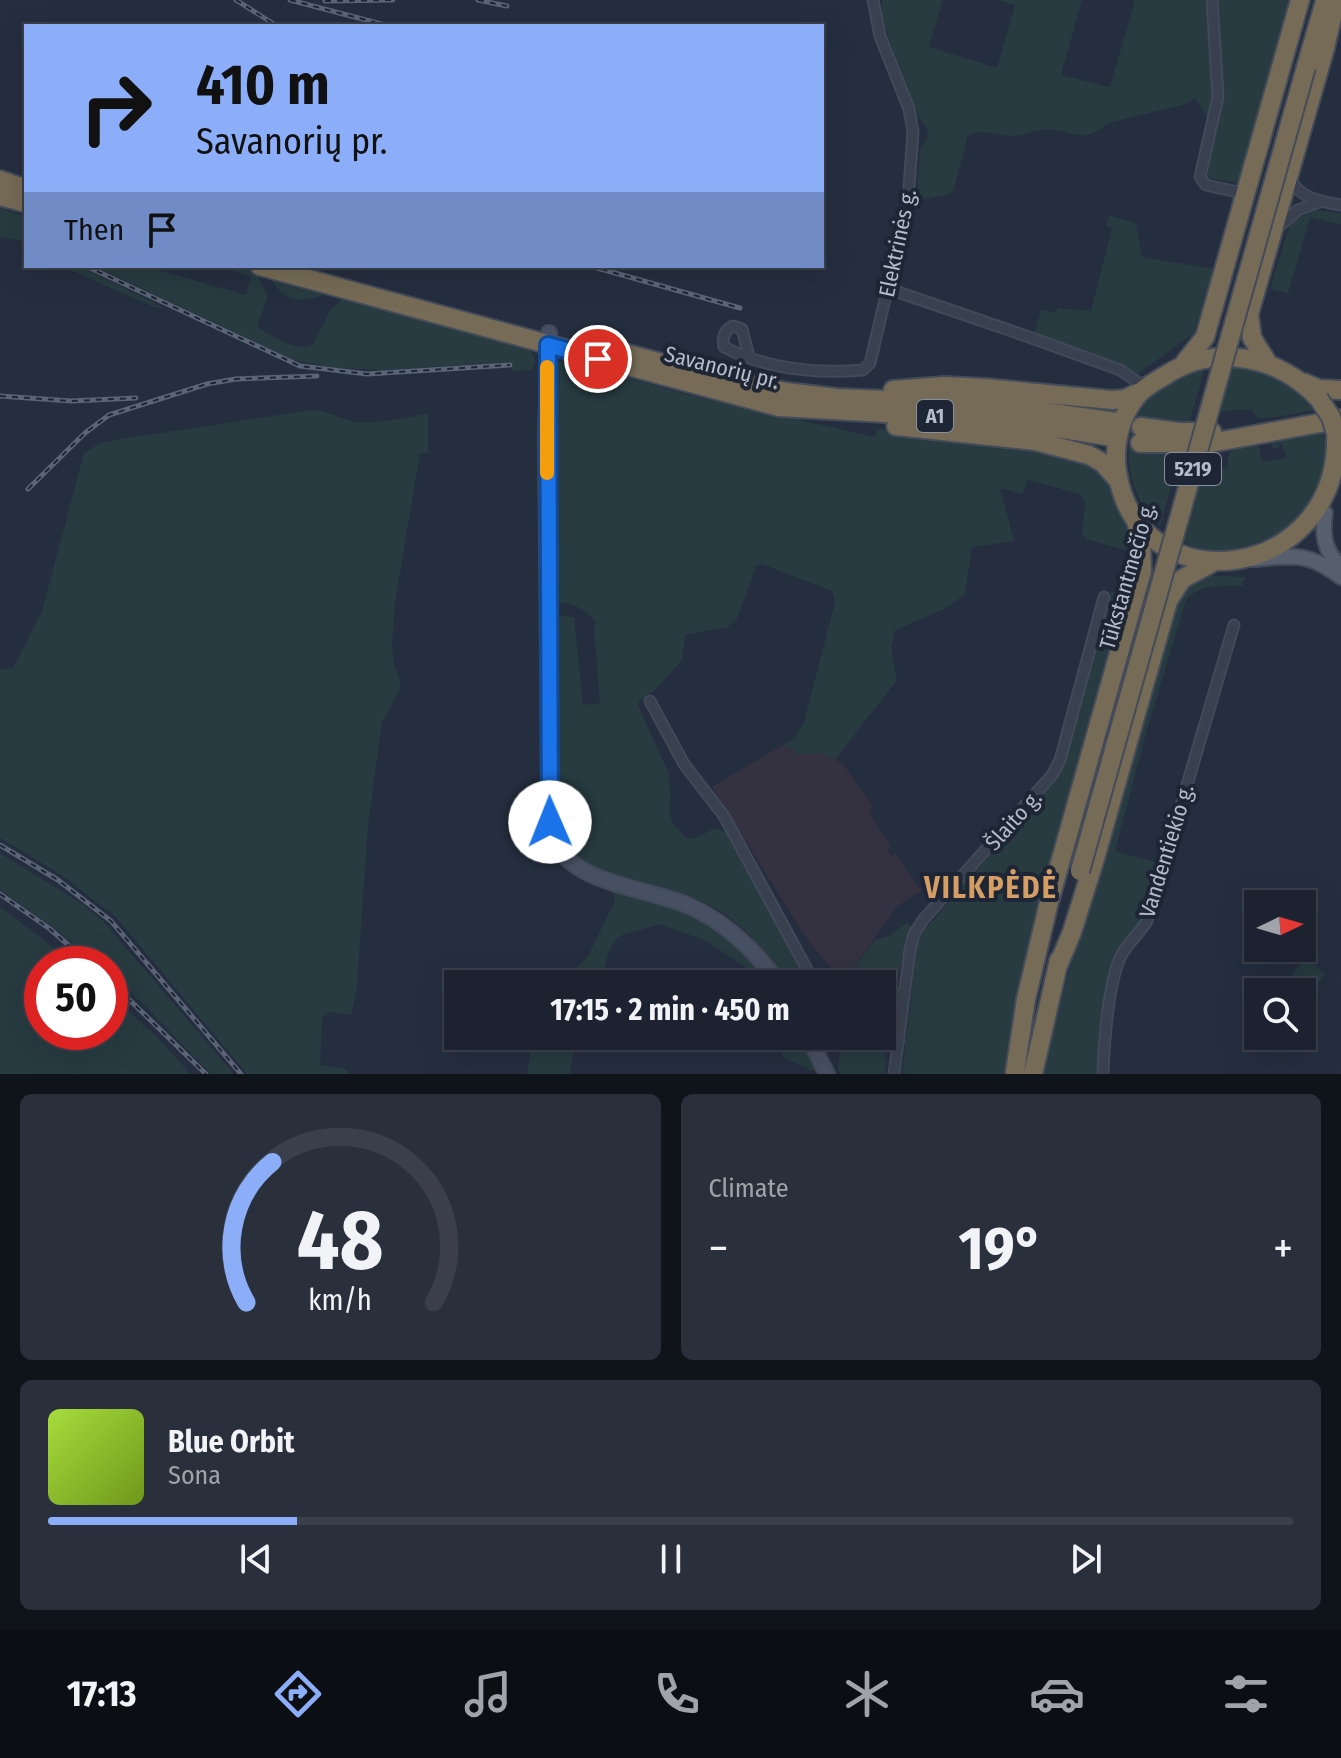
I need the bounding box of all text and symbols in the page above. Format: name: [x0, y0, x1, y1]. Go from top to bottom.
text: 410 m: [196, 52, 330, 119]
icon: right: [64, 56, 168, 160]
text: Savanorių pr.: [196, 120, 387, 164]
street label: Elektrinės g.: [873, 187, 922, 299]
icon: arrive: [140, 208, 184, 252]
text: Then: [64, 212, 124, 248]
pin: [564, 325, 632, 393]
icon: arrive: [576, 337, 620, 381]
street label: Savanorių pr.: [662, 340, 782, 395]
road number: A1: [917, 400, 953, 432]
road number: 5219: [1165, 453, 1221, 485]
street label: Tūkstantmečio g.: [1094, 500, 1161, 653]
position arrow: [508, 780, 592, 864]
street label: Vandentiekio g.: [1133, 781, 1200, 921]
street label: Šlaito g.: [979, 785, 1047, 856]
district label: VILKPĖDĖ: [923, 869, 1058, 906]
north arrow: [1244, 890, 1316, 962]
map controls: [1244, 890, 1316, 1050]
speed limit sign: 50: [24, 946, 128, 1050]
button: search: [1244, 978, 1316, 1050]
text: 17:15 · 2 min · 450 m: [550, 992, 790, 1028]
text: Climate: [709, 1173, 789, 1204]
text: 48: [297, 1191, 384, 1291]
text: 19°: [958, 1213, 1043, 1285]
text: −: [709, 1222, 728, 1275]
text: +: [1273, 1222, 1293, 1275]
text: km/h: [308, 1283, 372, 1318]
text: Blue Orbit: [168, 1424, 294, 1460]
text: Sona: [168, 1460, 221, 1491]
icon: previous: [234, 1537, 278, 1581]
icon: pause: [649, 1537, 693, 1581]
icon: next: [1064, 1537, 1108, 1581]
icon: directions: [270, 1666, 326, 1722]
icon: music: [460, 1666, 516, 1722]
icon: phone: [649, 1666, 705, 1722]
icon: climate: [839, 1666, 895, 1722]
icon: car: [1029, 1666, 1085, 1722]
icon: filters: [1218, 1666, 1274, 1722]
text: 17:13: [67, 1672, 137, 1716]

